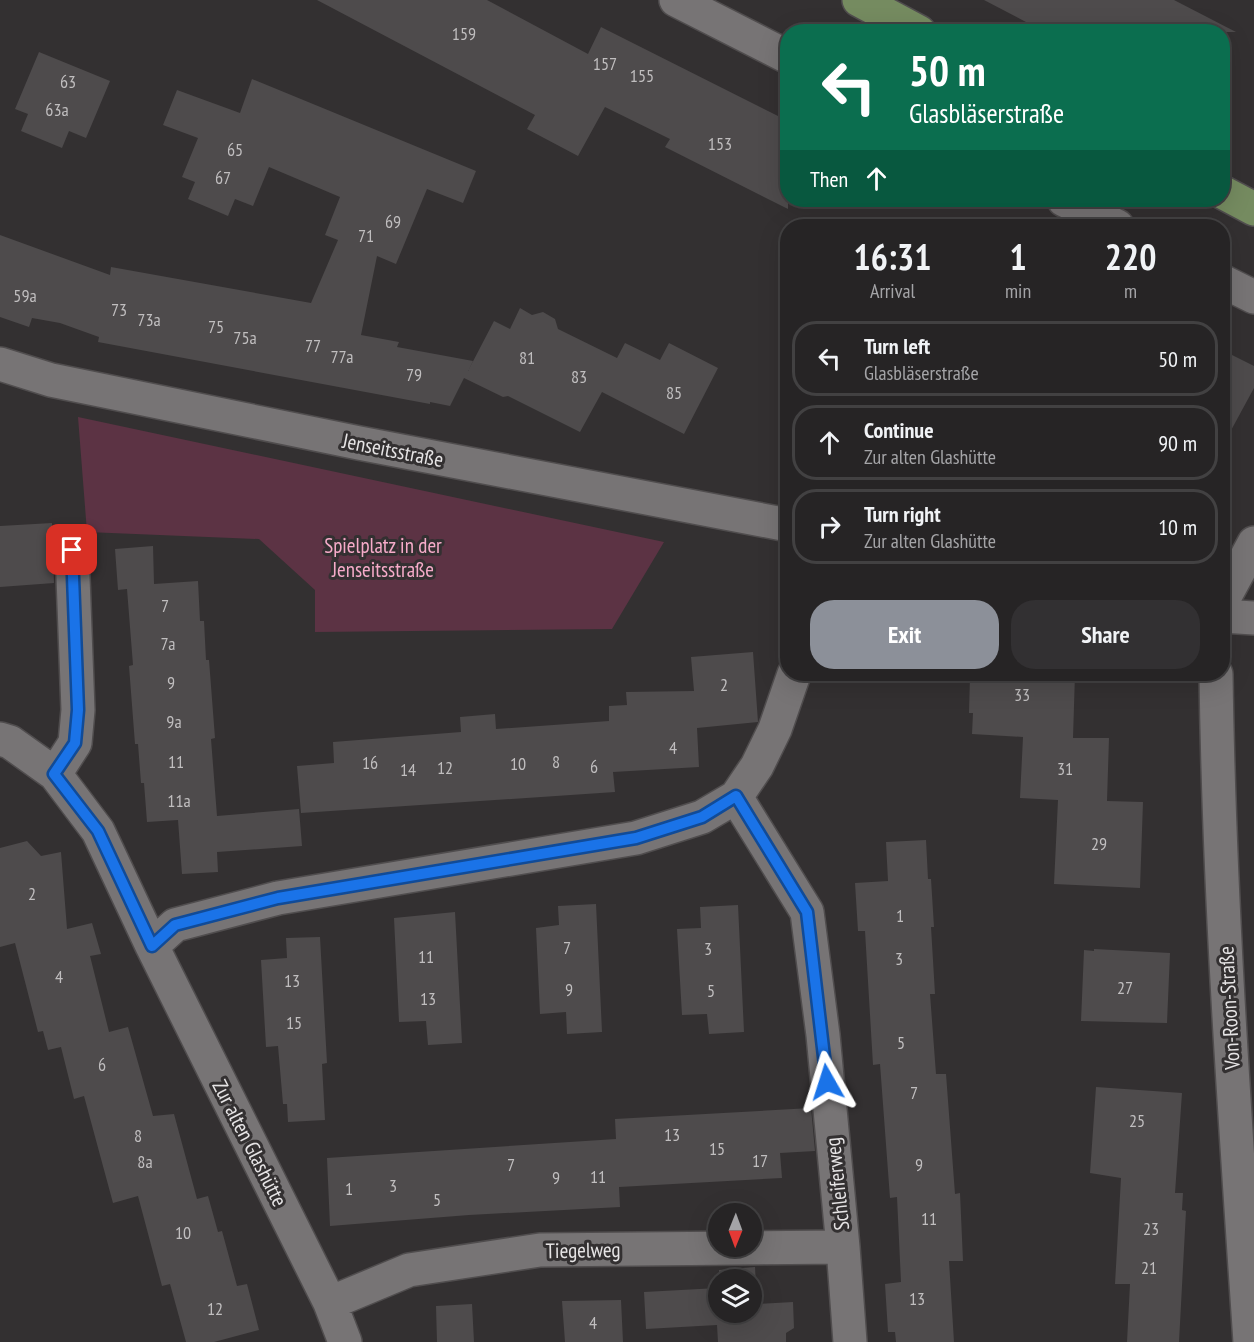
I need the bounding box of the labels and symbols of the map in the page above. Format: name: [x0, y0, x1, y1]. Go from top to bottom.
house number: 159: [452, 22, 476, 45]
house number: 157: [593, 52, 617, 75]
house number: 155: [630, 64, 654, 87]
house number: 63: [60, 70, 76, 93]
house number: 63a: [45, 98, 69, 121]
house number: 153: [708, 132, 732, 155]
house number: 65: [227, 138, 243, 161]
house number: 67: [215, 166, 231, 189]
house number: 69: [385, 210, 401, 233]
house number: 71: [358, 224, 374, 247]
house number: 59a: [13, 284, 37, 307]
house number: 73: [111, 298, 127, 321]
house number: 73a: [137, 308, 161, 331]
house number: 75: [208, 315, 224, 338]
house number: 75a: [233, 326, 257, 349]
house number: 77: [305, 334, 321, 357]
house number: 77a: [330, 345, 354, 368]
house number: 81: [519, 346, 535, 369]
house number: 79: [406, 363, 422, 386]
house number: 83: [571, 365, 587, 388]
house number: 85: [666, 381, 682, 404]
street label: Jenseitsstraße: [339, 427, 446, 473]
pin: [46, 524, 97, 575]
park label: Spielplatz in der Jenseitsstraße: [324, 532, 442, 583]
house number: 7: [161, 594, 169, 617]
house number: 7a: [160, 632, 176, 655]
house number: 9: [167, 671, 175, 694]
house number: 2: [720, 673, 728, 696]
house number: 33: [1014, 683, 1030, 706]
house number: 9a: [166, 710, 182, 733]
house number: 4: [669, 736, 677, 759]
house number: 11: [168, 750, 184, 773]
house number: 8: [552, 750, 560, 773]
house number: 16: [362, 751, 378, 774]
house number: 10: [510, 752, 526, 775]
house number: 6: [590, 755, 598, 778]
house number: 12: [437, 756, 453, 779]
house number: 31: [1057, 757, 1073, 780]
house number: 14: [400, 758, 416, 781]
house number: 11a: [167, 789, 191, 812]
house number: 29: [1091, 832, 1107, 855]
house number: 2: [28, 882, 36, 905]
house number: 1: [896, 904, 904, 927]
house number: 7: [563, 936, 571, 959]
house number: 3: [704, 937, 712, 960]
house number: 11: [418, 945, 434, 968]
street label: Von-Roon-Straße: [1212, 946, 1246, 1071]
house number: 3: [895, 947, 903, 970]
house number: 4: [55, 965, 63, 988]
house number: 13: [284, 969, 300, 992]
house number: 27: [1117, 976, 1133, 999]
house number: 9: [565, 978, 573, 1001]
house number: 5: [707, 979, 715, 1002]
house number: 13: [420, 987, 436, 1010]
house number: 15: [286, 1011, 302, 1034]
house number: 5: [897, 1031, 905, 1054]
position arrow: [795, 1050, 859, 1114]
house number: 6: [98, 1053, 106, 1076]
street label: Zur alten Glashütte: [207, 1075, 293, 1211]
house number: 7: [910, 1081, 918, 1104]
house number: 25: [1129, 1109, 1145, 1132]
house number: 13: [664, 1123, 680, 1146]
house number: 8: [134, 1124, 142, 1147]
street label: Schleiferweg: [819, 1136, 855, 1232]
house number: 15: [709, 1137, 725, 1160]
house number: 17: [752, 1149, 768, 1172]
house number: 8a: [137, 1150, 153, 1173]
house number: 7: [507, 1153, 515, 1176]
house number: 9: [915, 1153, 923, 1176]
house number: 11: [590, 1165, 606, 1188]
house number: 9: [552, 1166, 560, 1189]
house number: 3: [389, 1174, 397, 1197]
house number: 1: [345, 1177, 353, 1200]
house number: 5: [433, 1188, 441, 1211]
north arrow: [708, 1203, 762, 1257]
house number: 11: [921, 1207, 937, 1230]
house number: 23: [1143, 1217, 1159, 1240]
house number: 10: [175, 1221, 191, 1244]
street label: Tiegelweg: [545, 1236, 621, 1264]
house number: 21: [1141, 1256, 1157, 1279]
house number: 13: [909, 1287, 925, 1310]
house number: 12: [207, 1297, 223, 1320]
house number: 4: [589, 1311, 597, 1334]

